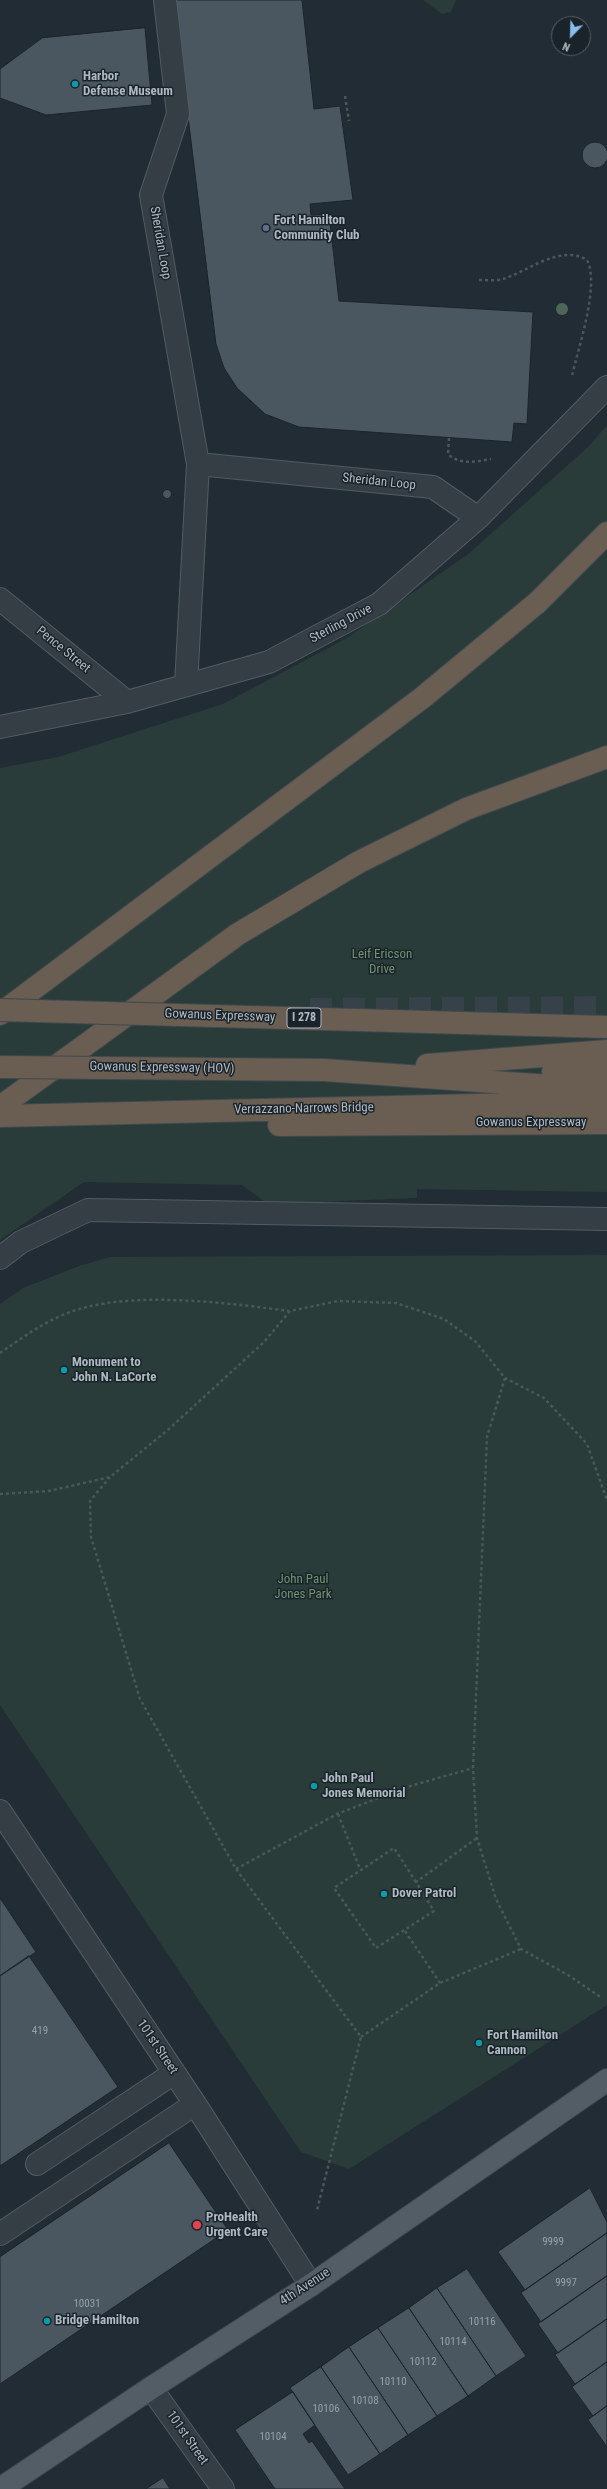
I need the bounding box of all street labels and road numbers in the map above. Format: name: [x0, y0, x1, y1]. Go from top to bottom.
street label: Sheridan Loop: [146, 205, 174, 281]
street label: Sheridan Loop: [342, 470, 416, 494]
street label: Sterling Drive: [307, 601, 375, 647]
street label: Pence Street: [33, 623, 93, 677]
street label: Gowanus Expressway: [164, 1006, 276, 1026]
road number: I 278: [287, 1008, 321, 1028]
street label: Gowanus Expressway (HOV): [89, 1059, 235, 1077]
street label: Verrazzano-Narrows Bridge: [234, 1100, 374, 1118]
street label: Gowanus Expressway: [476, 1115, 586, 1131]
street label: 101st Street: [133, 2017, 181, 2077]
street label: 4th Avenue: [277, 2265, 333, 2309]
street label: 101st Street: [163, 2408, 211, 2468]

